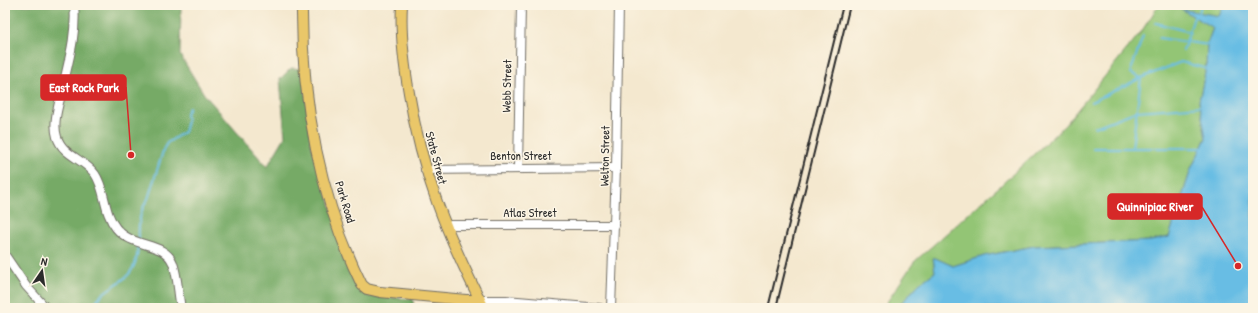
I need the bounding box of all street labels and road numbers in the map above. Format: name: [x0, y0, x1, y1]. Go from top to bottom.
street label: Webb Street: [498, 59, 515, 113]
street label: Welton Street: [595, 125, 614, 186]
street label: State Street: [421, 130, 452, 187]
street label: Benton Street: [490, 147, 553, 164]
street label: Park Road: [331, 179, 360, 225]
street label: Atlas Street: [503, 204, 557, 221]

